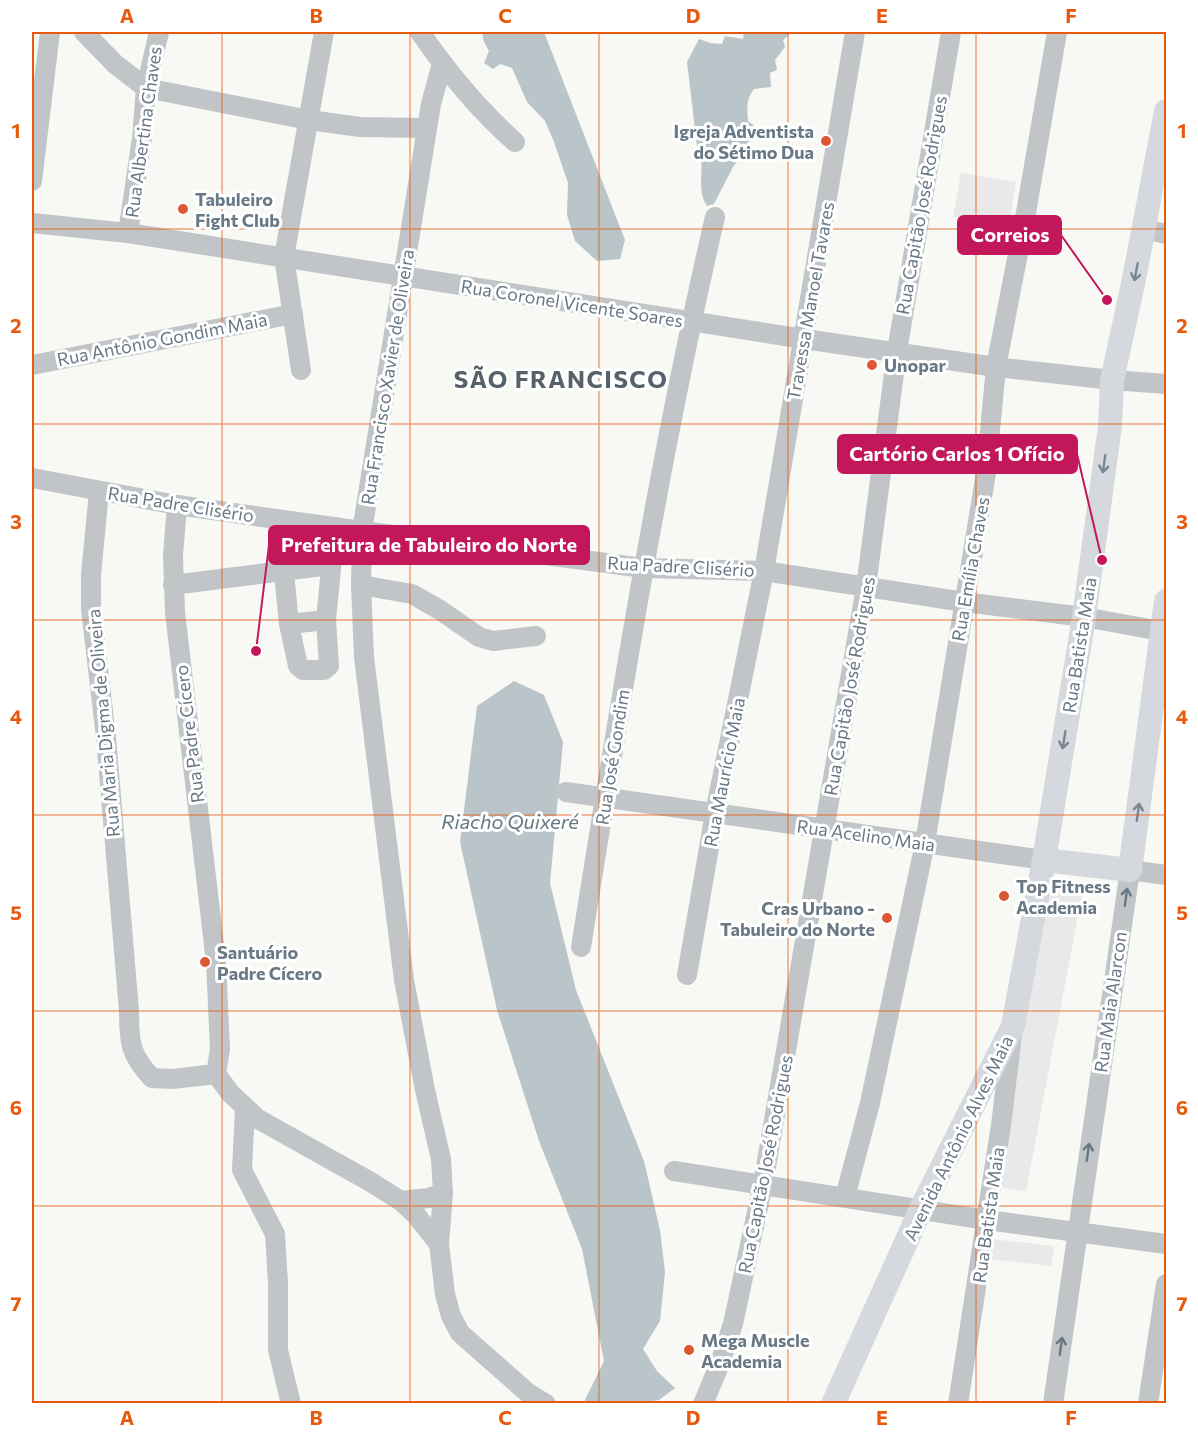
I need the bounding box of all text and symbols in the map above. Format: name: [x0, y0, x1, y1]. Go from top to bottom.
text: A: [120, 3, 134, 27]
text: B: [309, 3, 323, 27]
text: C: [498, 3, 512, 27]
text: D: [686, 3, 700, 27]
text: E: [876, 3, 888, 27]
text: F: [1065, 3, 1077, 27]
street label: Rua Albertina Chaves: [120, 45, 166, 219]
street label: Rua Capitão José Rodrigues: [891, 94, 951, 316]
text: 1: [11, 118, 21, 142]
text: 1: [1177, 118, 1187, 142]
place label: Igreja Adventista do Sétimo Dua: [674, 120, 814, 163]
marker: Igreja Adventista do Sétimo Dua: [819, 134, 833, 148]
place label: Tabuleiro Fight Club: [195, 188, 280, 231]
street label: Travessa Manoel Tavares: [782, 200, 838, 402]
marker: Tabuleiro Fight Club: [176, 202, 190, 216]
callout: Correios: [958, 216, 1061, 254]
text: Correios: [970, 222, 1050, 246]
street label: Rua Francisco Xavier de Oliveira: [356, 248, 418, 506]
one-way arrow: [1130, 262, 1141, 281]
street label: Rua Coronel Vicente Soares: [459, 275, 685, 331]
street label: Rua Antônio Gondim Maia: [55, 308, 269, 370]
text: 2: [10, 313, 22, 337]
text: 2: [1176, 313, 1188, 337]
place label: Unopar: [884, 354, 946, 376]
marker: Unopar: [865, 358, 879, 372]
district label: SÃO FRANCISCO: [454, 364, 668, 393]
callout: Cartório Carlos 1 Ofício: [838, 435, 1077, 473]
text: Cartório Carlos 1 Ofício: [849, 441, 1065, 465]
one-way arrow: [1099, 454, 1110, 473]
street label: Rua Padre Clisério: [106, 482, 256, 526]
street label: Rua Emília Chaves: [946, 495, 994, 643]
text: 3: [10, 509, 22, 533]
text: 3: [1176, 509, 1188, 533]
callout: Prefeitura de Tabuleiro do Norte: [269, 526, 589, 564]
text: Prefeitura de Tabuleiro do Norte: [281, 532, 577, 556]
street label: Rua Padre Clisério: [607, 551, 755, 581]
street label: Rua Capitão José Rodrigues: [819, 575, 879, 797]
street label: Rua Batista Maia: [1057, 576, 1101, 714]
street label: Rua Maria Digma de Oliveira: [82, 608, 124, 838]
street label: Rua Padre Cícero: [170, 664, 208, 804]
street label: Rua José Gondim: [590, 688, 634, 826]
street label: Rua Maurício Maia: [699, 696, 749, 848]
text: 4: [10, 704, 22, 728]
text: 4: [1176, 704, 1188, 728]
one-way arrow: [1058, 730, 1069, 749]
one-way arrow: [1132, 803, 1143, 823]
water label: Riacho Quixeré: [441, 809, 579, 833]
street label: Rua Acelino Maia: [795, 814, 937, 856]
place label: Top Fitness Academia: [1016, 875, 1111, 918]
one-way arrow: [1120, 888, 1131, 908]
marker: Top Fitness Academia: [997, 889, 1011, 903]
place label: Cras Urbano - Tabuleiro do Norte: [720, 897, 875, 940]
text: 5: [10, 900, 22, 924]
text: 5: [1176, 900, 1188, 924]
marker: Cras Urbano - Tabuleiro do Norte: [880, 911, 894, 925]
street label: Rua Maia Alarcon: [1089, 930, 1131, 1074]
place label: Santuário Padre Cícero: [217, 941, 322, 984]
marker: Santuário Padre Cícero: [198, 955, 212, 969]
street label: Avenida Antônio Alves Maia: [899, 1032, 1017, 1244]
street label: Rua Capitão José Rodrigues: [733, 1053, 797, 1275]
text: 6: [10, 1095, 22, 1119]
text: 6: [1176, 1095, 1188, 1119]
one-way arrow: [1083, 1143, 1094, 1163]
street label: Rua Batista Maia: [968, 1146, 1008, 1284]
text: 7: [11, 1291, 22, 1315]
text: 7: [1177, 1291, 1188, 1315]
place label: Mega Muscle Academia: [701, 1329, 809, 1372]
one-way arrow: [1055, 1336, 1066, 1356]
marker: Mega Muscle Academia: [682, 1343, 696, 1357]
text: A: [120, 1405, 134, 1429]
text: B: [309, 1405, 323, 1429]
text: C: [498, 1405, 512, 1429]
text: D: [686, 1405, 700, 1429]
text: E: [876, 1405, 888, 1429]
text: F: [1065, 1405, 1077, 1429]

